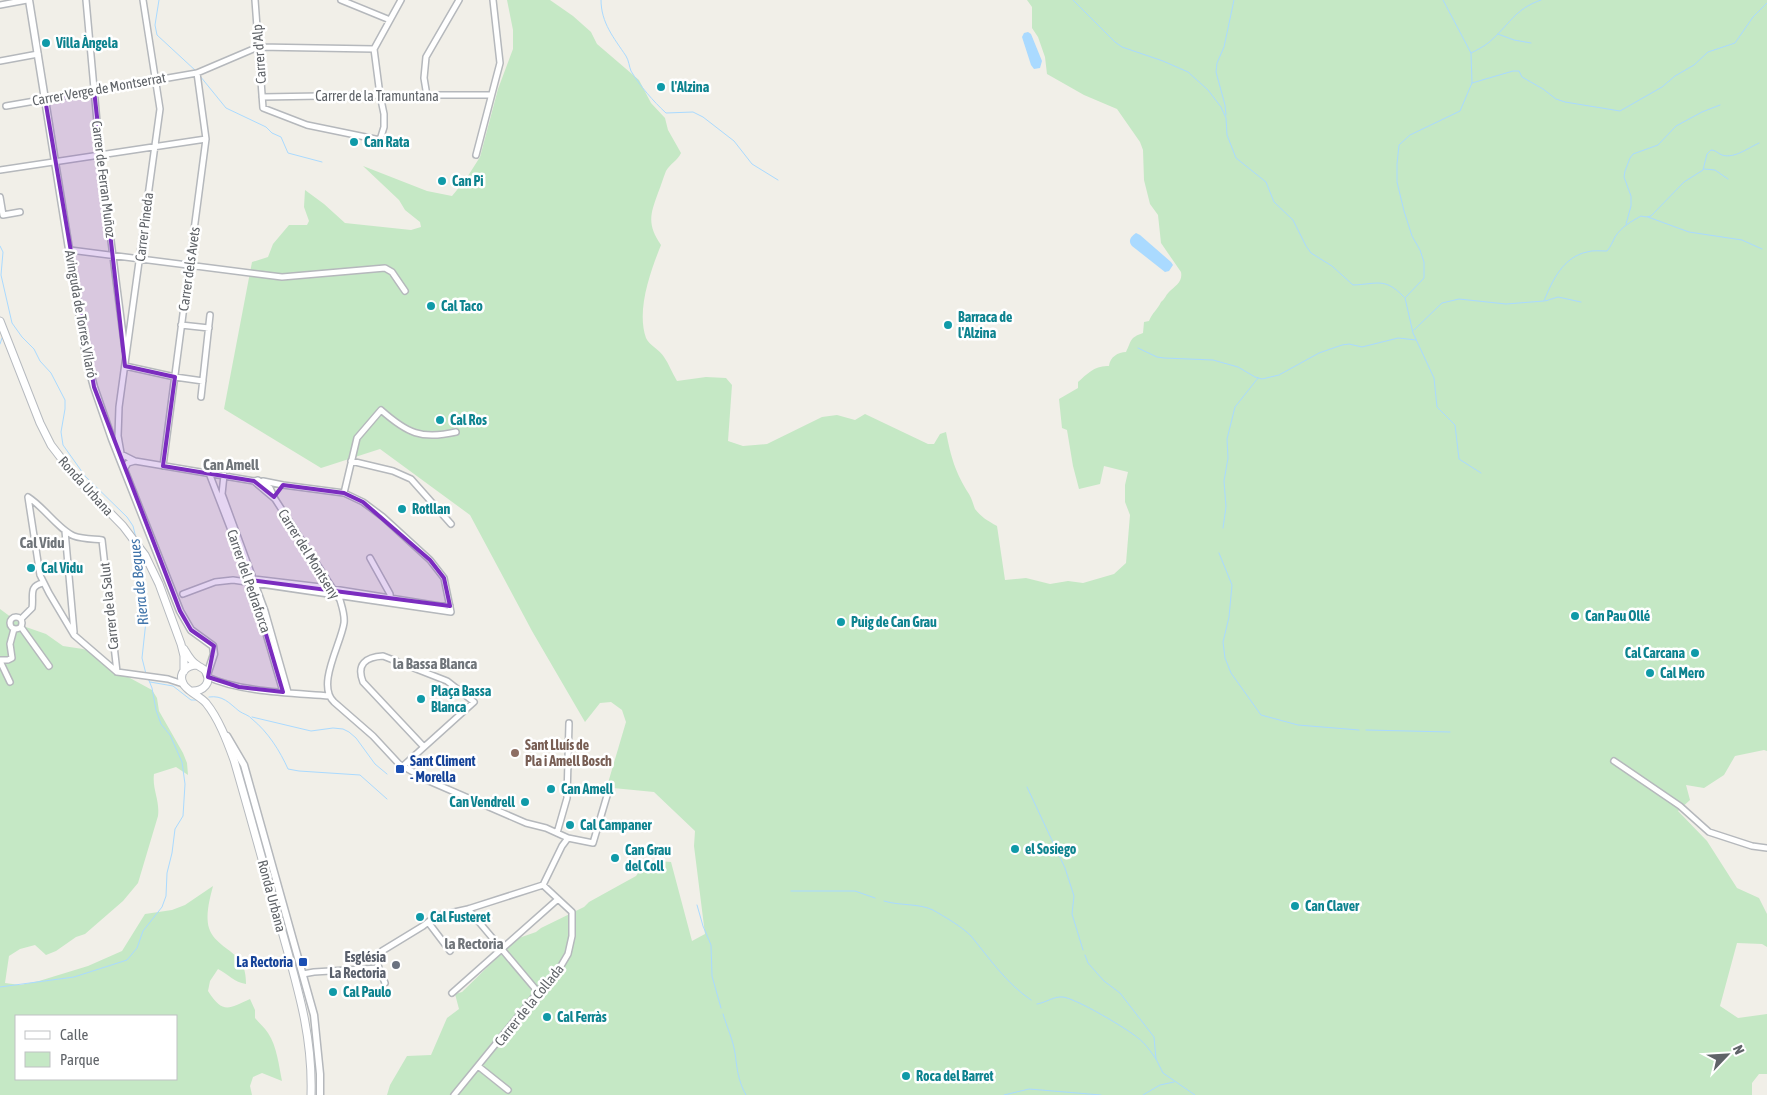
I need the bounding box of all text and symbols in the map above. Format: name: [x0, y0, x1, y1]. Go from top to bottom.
street label: Carrer d'Alp: [249, 23, 269, 84]
place label: Villa Àngela: [55, 35, 118, 51]
marker: Villa Àngela: [40, 37, 52, 49]
street label: Carrer Verge de Montserrat: [31, 69, 167, 109]
place label: l'Alzina: [671, 79, 710, 95]
marker: l'Alzina: [655, 81, 667, 93]
street label: Carrer de la Tramuntana: [315, 88, 439, 104]
street label: Carrer de Ferran Muñoz: [89, 120, 119, 238]
place label: Can Rata: [364, 134, 410, 150]
marker: Can Rata: [348, 136, 360, 148]
place label: Can Pi: [452, 173, 483, 189]
marker: Can Pi: [436, 175, 448, 187]
street label: Carrer Pineda: [132, 192, 156, 262]
street label: Carrer dels Avets: [175, 226, 203, 312]
street label: Avinguda de Torres Vilaró: [62, 249, 100, 379]
place label: Cal Taco: [441, 298, 483, 314]
marker: Cal Taco: [425, 300, 437, 312]
place label: Barraca de l'Alzina: [958, 309, 1012, 341]
marker: Barraca de l'Alzina: [942, 319, 954, 331]
place label: Cal Ros: [450, 412, 487, 428]
marker: Cal Ros: [434, 414, 446, 426]
street label: Ronda Urbana: [55, 453, 117, 519]
district label: Can Amell: [203, 456, 260, 473]
place label: Rotllan: [412, 501, 451, 517]
marker: Rotllan: [396, 503, 408, 515]
street label: Carrer del Montseny: [275, 506, 343, 602]
street label: Carrer del Pedraforca: [224, 527, 274, 635]
district label: Cal Vidu: [20, 534, 64, 551]
water label: Riera de Begues: [126, 538, 151, 626]
place label: Cal Vidu: [41, 560, 83, 576]
marker: Cal Vidu: [25, 562, 37, 574]
street label: Carrer de la Salut: [96, 562, 122, 650]
place label: Can Pau Ollé: [1585, 608, 1650, 624]
marker: Can Pau Ollé: [1569, 610, 1581, 622]
place label: Puig de Can Grau: [851, 614, 937, 630]
marker: Puig de Can Grau: [835, 616, 847, 628]
place label: Cal Carcana: [1625, 645, 1685, 661]
marker: Cal Carcana: [1689, 647, 1701, 659]
district label: la Bassa Blanca: [393, 655, 477, 672]
place label: Cal Mero: [1660, 665, 1705, 681]
marker: Cal Mero: [1644, 667, 1656, 679]
place label: Plaça Bassa Blanca: [431, 683, 492, 715]
marker: Plaça Bassa Blanca: [415, 693, 427, 705]
place label: Sant Lluís de Pla i Amell Bosch: [525, 737, 612, 769]
marker: Sant Lluís de Pla i Amell Bosch: [509, 747, 521, 759]
place label: Sant Climent - Morella: [410, 753, 476, 785]
marker: Sant Climent - Morella: [394, 763, 406, 775]
place label: Can Amell: [561, 781, 614, 797]
marker: Can Amell: [545, 783, 557, 795]
place label: Can Vendrell: [449, 794, 515, 810]
marker: Can Vendrell: [519, 796, 531, 808]
place label: Cal Campaner: [580, 817, 653, 833]
marker: Cal Campaner: [564, 819, 576, 831]
place label: el Sosiego: [1025, 841, 1077, 857]
place label: Can Grau del Coll: [625, 842, 671, 874]
marker: el Sosiego: [1009, 843, 1021, 855]
marker: Can Grau del Coll: [609, 852, 621, 864]
street label: Ronda Urbana: [255, 858, 289, 934]
place label: Can Claver: [1305, 898, 1360, 914]
marker: Can Claver: [1289, 900, 1301, 912]
place label: Cal Fusteret: [430, 909, 490, 925]
marker: Cal Fusteret: [414, 911, 426, 923]
district label: la Rectoria: [445, 935, 503, 952]
place label: Església La Rectoria: [329, 949, 386, 981]
place label: La Rectoria: [236, 954, 293, 970]
marker: La Rectoria: [297, 956, 309, 968]
marker: Església La Rectoria: [390, 959, 402, 971]
street label: Carrer de la Collada: [491, 961, 567, 1049]
place label: Cal Paulo: [343, 984, 392, 1000]
marker: Cal Paulo: [327, 986, 339, 998]
place label: Cal Ferràs: [557, 1009, 607, 1025]
marker: Cal Ferràs: [541, 1011, 553, 1023]
legend: [15, 1015, 178, 1080]
text: Calle: [60, 1026, 89, 1043]
north arrow: [1702, 1030, 1752, 1080]
text: N: [1730, 1042, 1748, 1057]
text: Parque: [60, 1051, 100, 1068]
place label: Roca del Barret: [916, 1068, 994, 1084]
marker: Roca del Barret: [900, 1070, 912, 1082]

